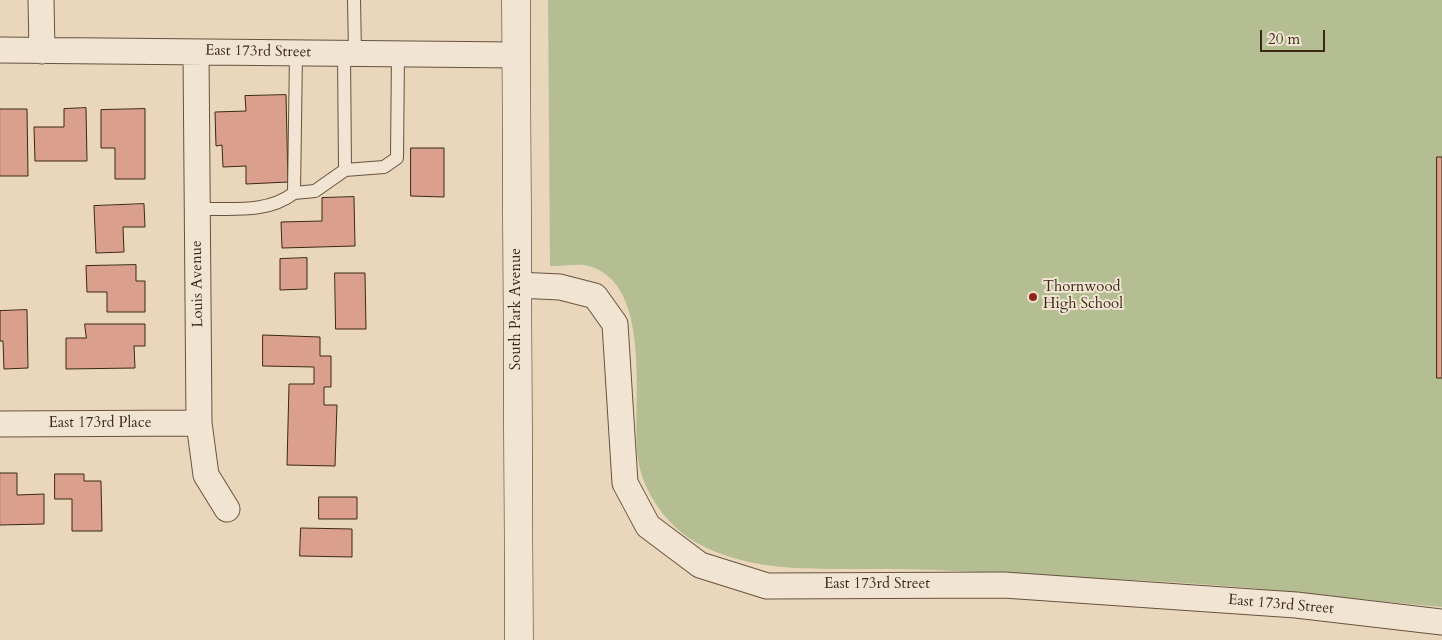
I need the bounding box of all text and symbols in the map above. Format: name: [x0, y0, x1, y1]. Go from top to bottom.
scale bar: [1262, 20, 1327, 52]
text: 20 m: [1268, 29, 1300, 49]
street label: East 173rd Street: [205, 42, 311, 62]
street label: Louis Avenue: [188, 240, 208, 328]
street label: South Park Avenue: [508, 248, 526, 370]
place label: Thornwood High School: [1043, 279, 1123, 314]
marker: Thornwood High School: [1027, 291, 1039, 303]
street label: East 173rd Place: [49, 415, 151, 433]
street label: East 173rd Street: [824, 576, 930, 594]
street label: East 173rd Street: [1227, 591, 1335, 619]

